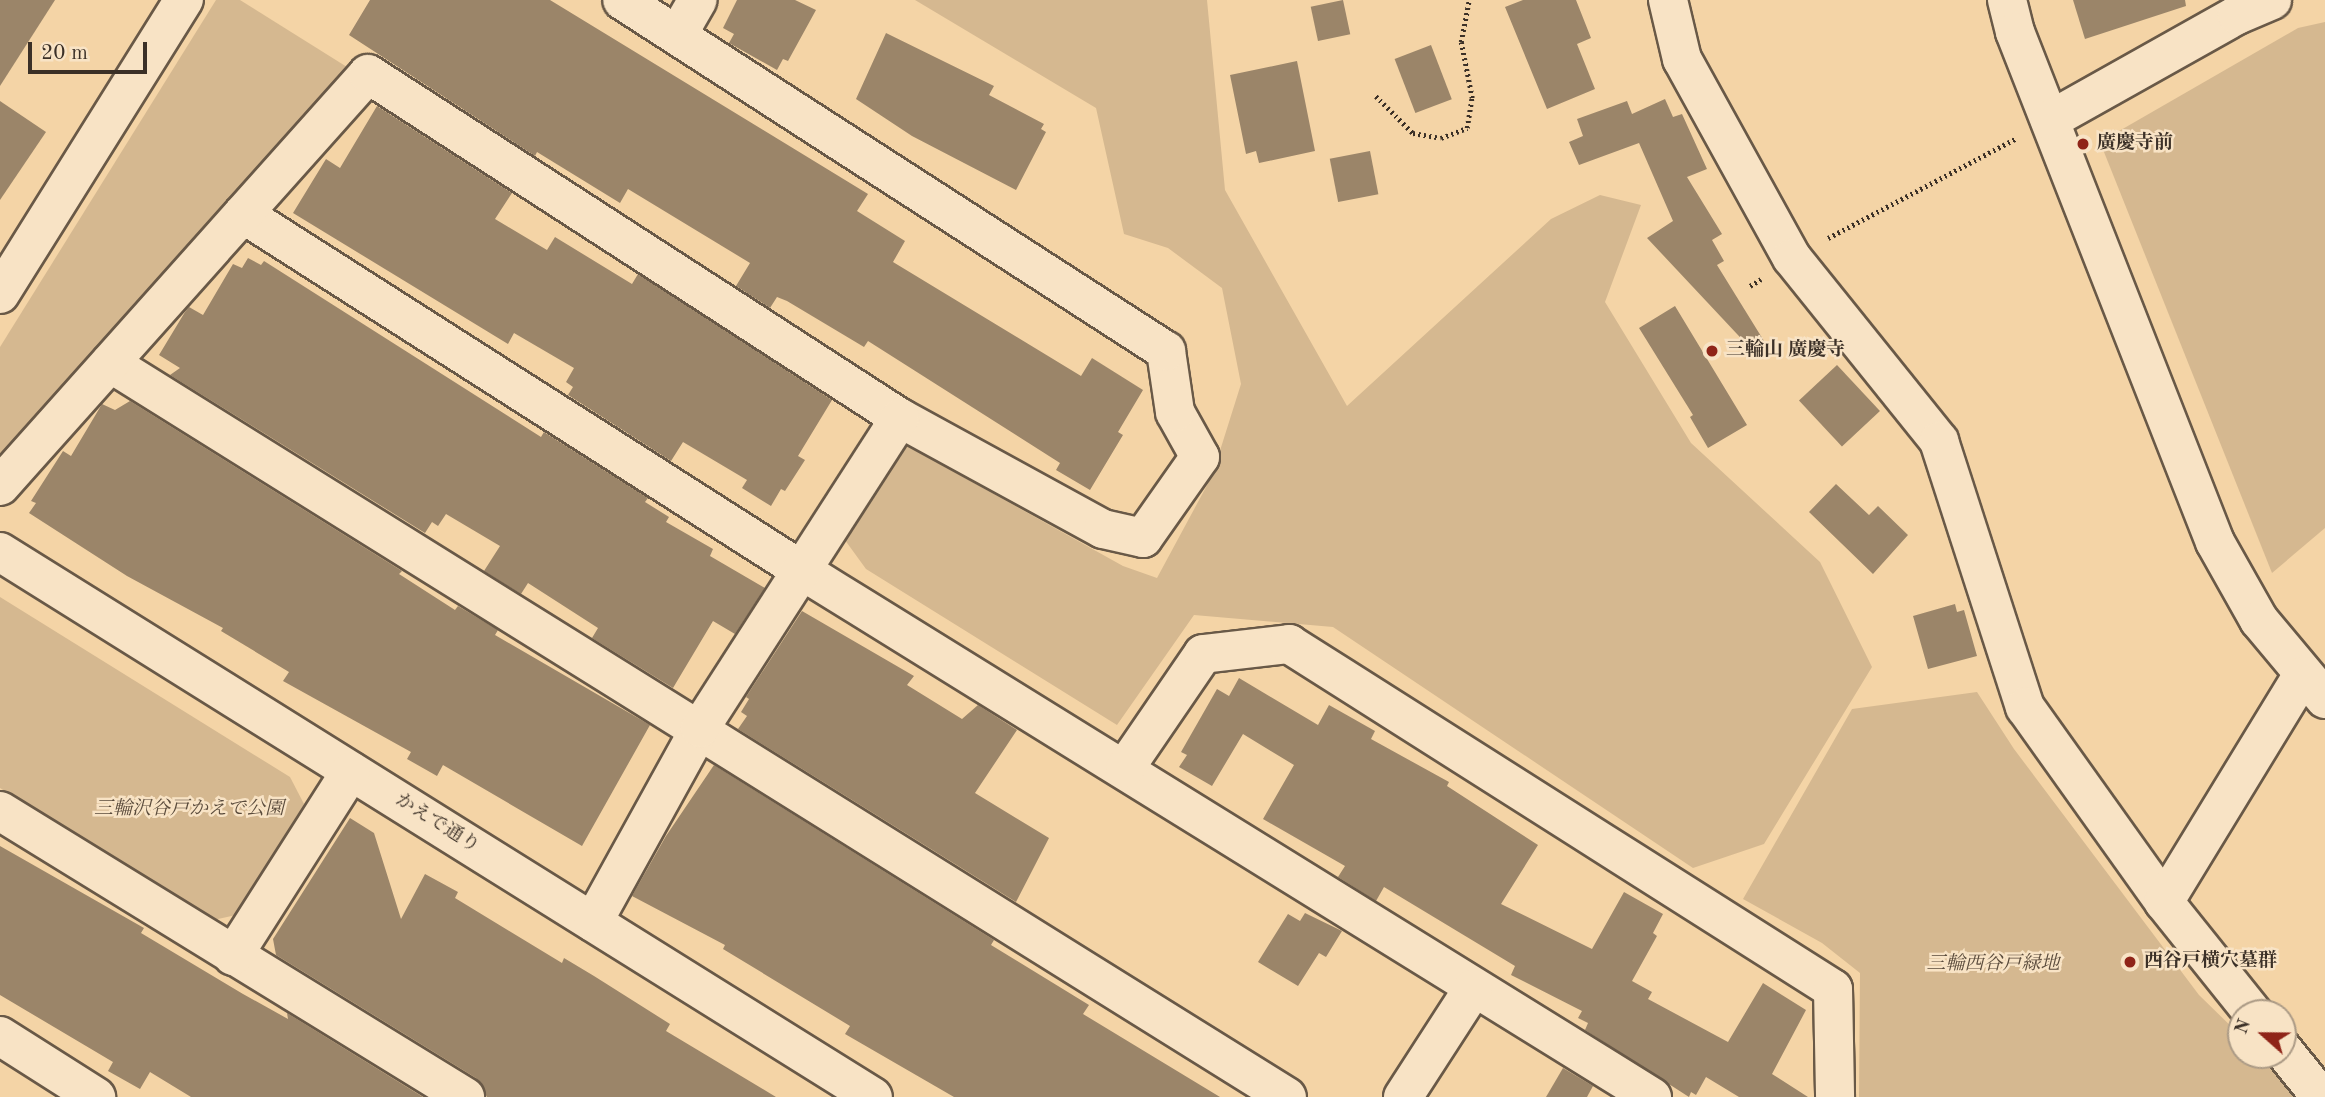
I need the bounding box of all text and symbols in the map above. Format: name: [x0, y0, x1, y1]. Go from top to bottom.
scale bar: [32, 28, 150, 72]
text: 20 m: [41, 43, 88, 64]
place label: 廣慶寺前: [2097, 133, 2173, 155]
marker: 廣慶寺前: [2075, 136, 2091, 152]
place label: 三輪山 廣慶寺: [1726, 340, 1845, 362]
marker: 三輪山 廣慶寺: [1704, 343, 1720, 359]
street label: かえで通り: [391, 789, 483, 859]
park label: 三輪沢谷戸かえで公園: [94, 799, 284, 821]
place label: 西谷戸横穴墓群: [2144, 951, 2277, 973]
park label: 三輪西谷戸緑地: [1927, 954, 2059, 976]
marker: 西谷戸横穴墓群: [2122, 954, 2138, 970]
north arrow: [2227, 999, 2297, 1069]
text: N: [2232, 1017, 2255, 1037]

